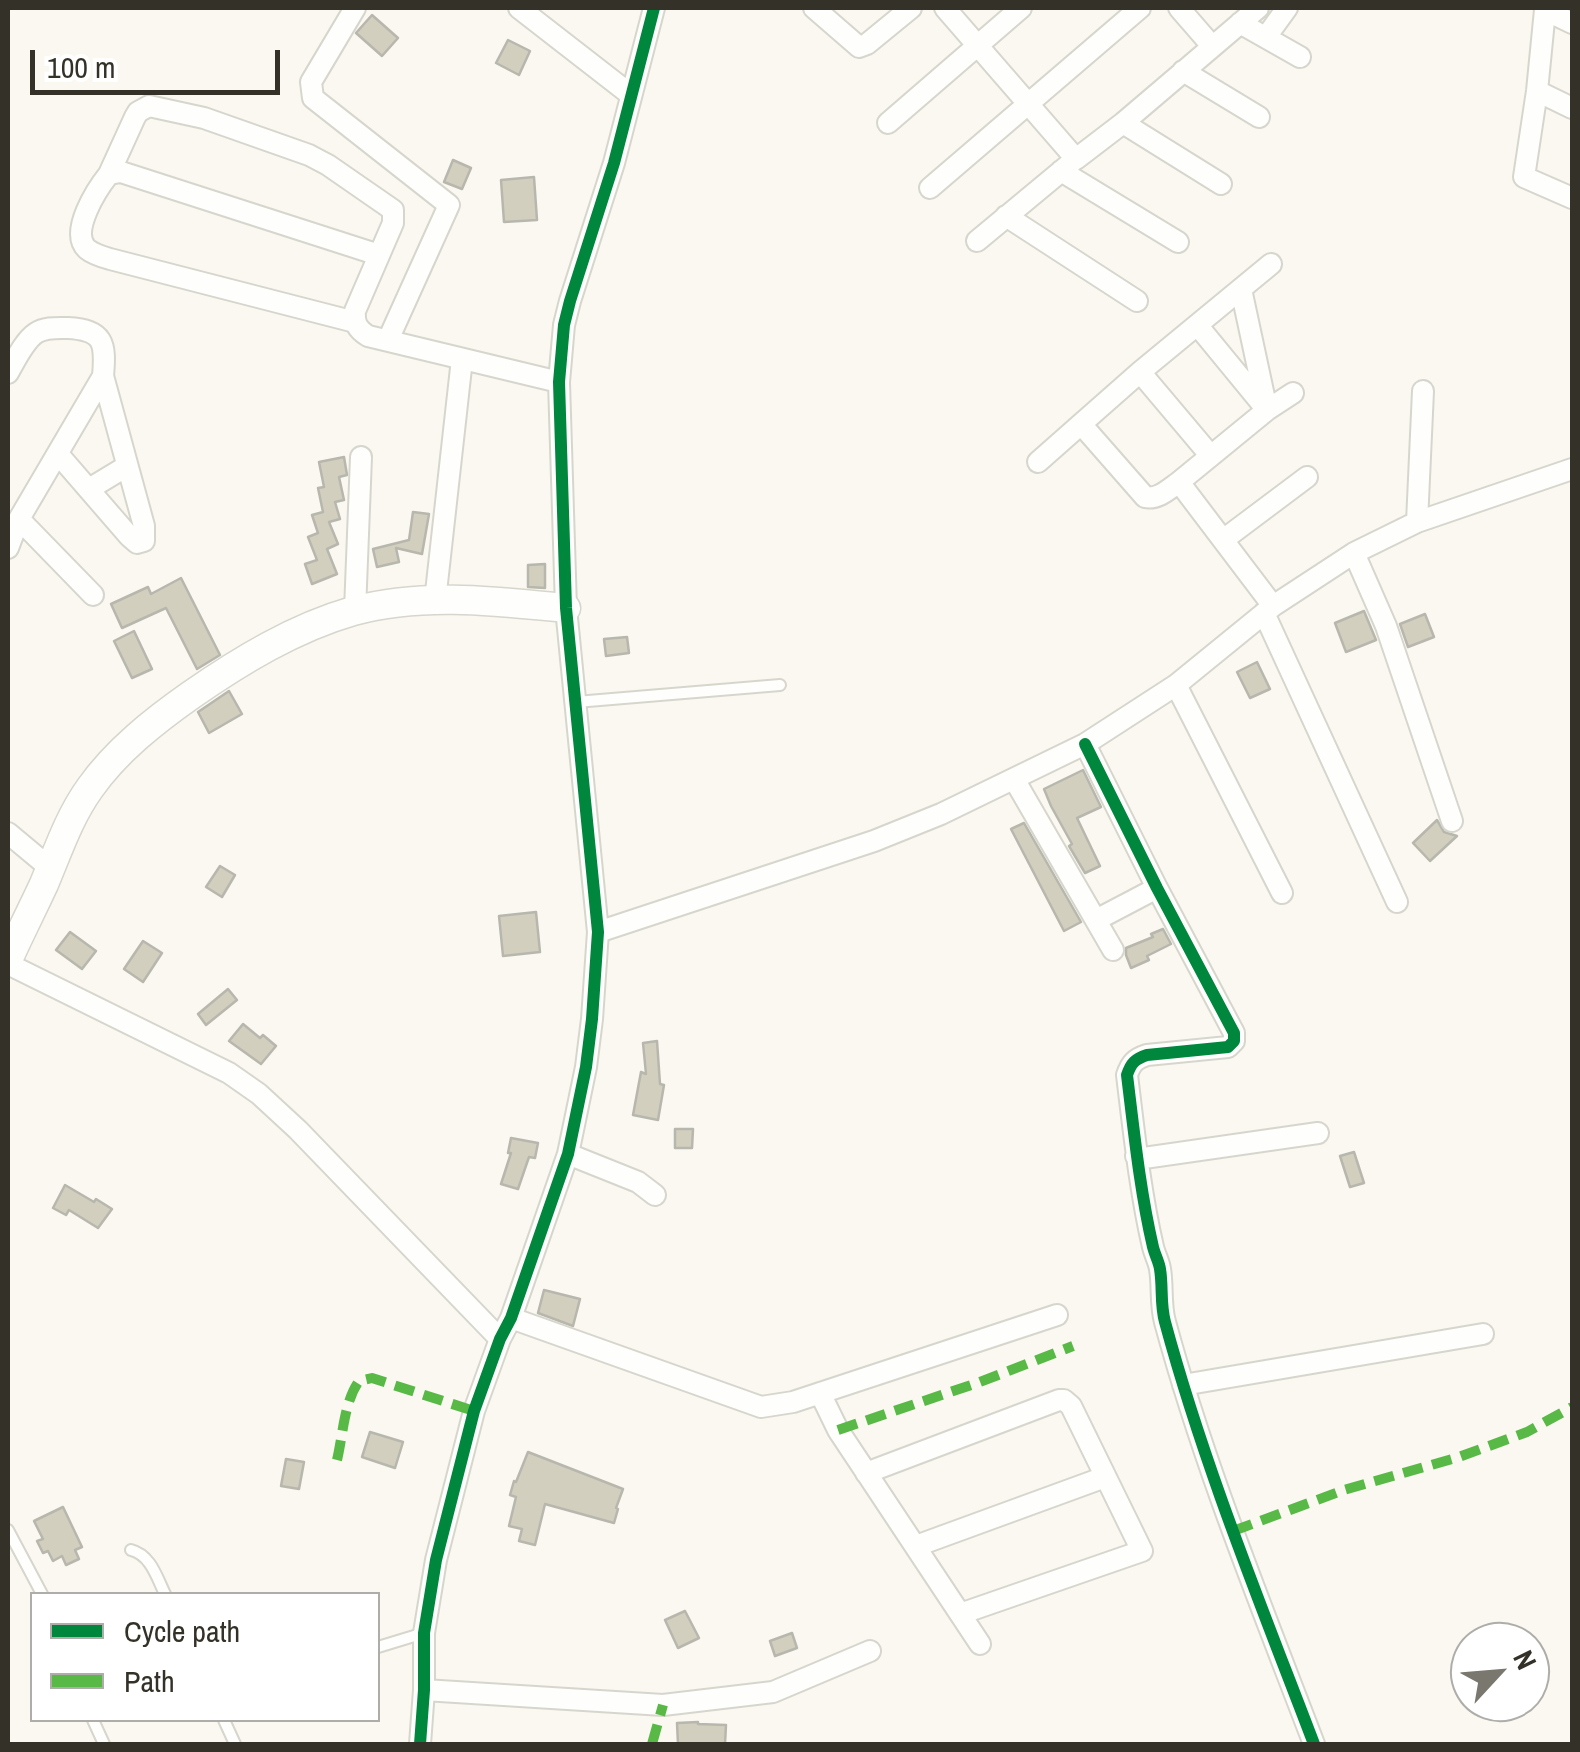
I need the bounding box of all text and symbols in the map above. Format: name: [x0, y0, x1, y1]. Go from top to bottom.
scale bar: [35, 30, 285, 92]
text: 100 m: [47, 47, 115, 87]
legend: [30, 1592, 380, 1722]
text: Cycle path: [124, 1611, 240, 1651]
north arrow: [1450, 1622, 1550, 1722]
text: N: [1504, 1644, 1546, 1675]
text: Path: [124, 1661, 175, 1701]

